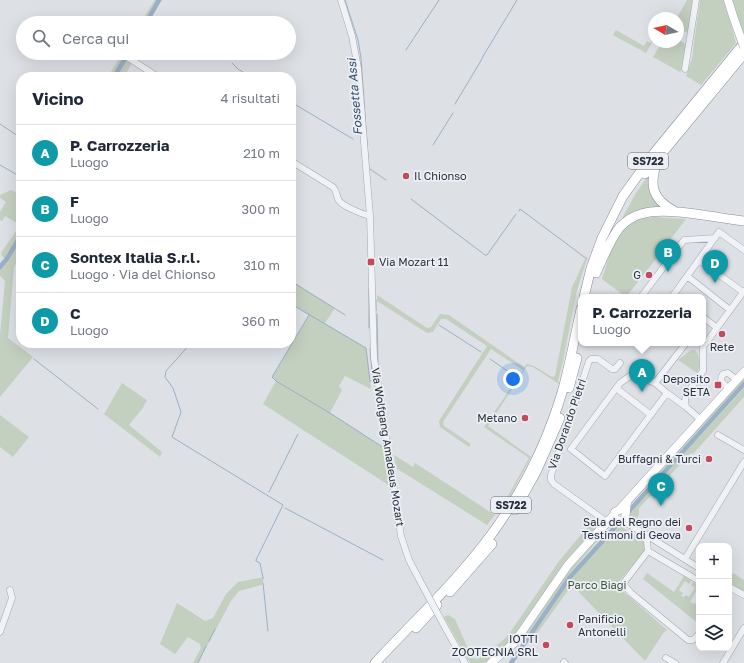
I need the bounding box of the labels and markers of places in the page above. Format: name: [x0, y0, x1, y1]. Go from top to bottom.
place label: Il Chionso: [414, 169, 467, 182]
marker: Il Chionso: [401, 171, 411, 181]
pin: B: [655, 239, 681, 272]
pin: D: [702, 250, 728, 283]
place label: Via Mozart 11: [379, 255, 449, 268]
marker: Via Mozart 11: [366, 257, 376, 267]
place label: G: [633, 268, 641, 281]
marker: G: [644, 270, 654, 280]
marker: Rete: [717, 329, 727, 339]
place label: Rete: [710, 340, 734, 353]
pin: A: [629, 359, 655, 392]
place label: Deposito SETA: [663, 372, 711, 398]
marker: Deposito SETA: [713, 380, 723, 390]
place label: Metano: [477, 411, 517, 424]
marker: Metano: [520, 413, 530, 423]
place label: Buffagni & Turci: [618, 452, 701, 465]
marker: Buffagni & Turci: [704, 454, 714, 464]
pin: C: [648, 473, 674, 506]
place label: Sala del Regno dei Testimoni di Geova: [582, 515, 681, 541]
marker: Sala del Regno dei Testimoni di Geova: [684, 523, 694, 533]
place label: Panificio Antonelli: [578, 612, 626, 638]
marker: Panificio Antonelli: [565, 620, 575, 630]
place label: IOTTI ZOOTECNIA SRL: [452, 632, 539, 658]
marker: IOTTI ZOOTECNIA SRL: [541, 640, 551, 650]

